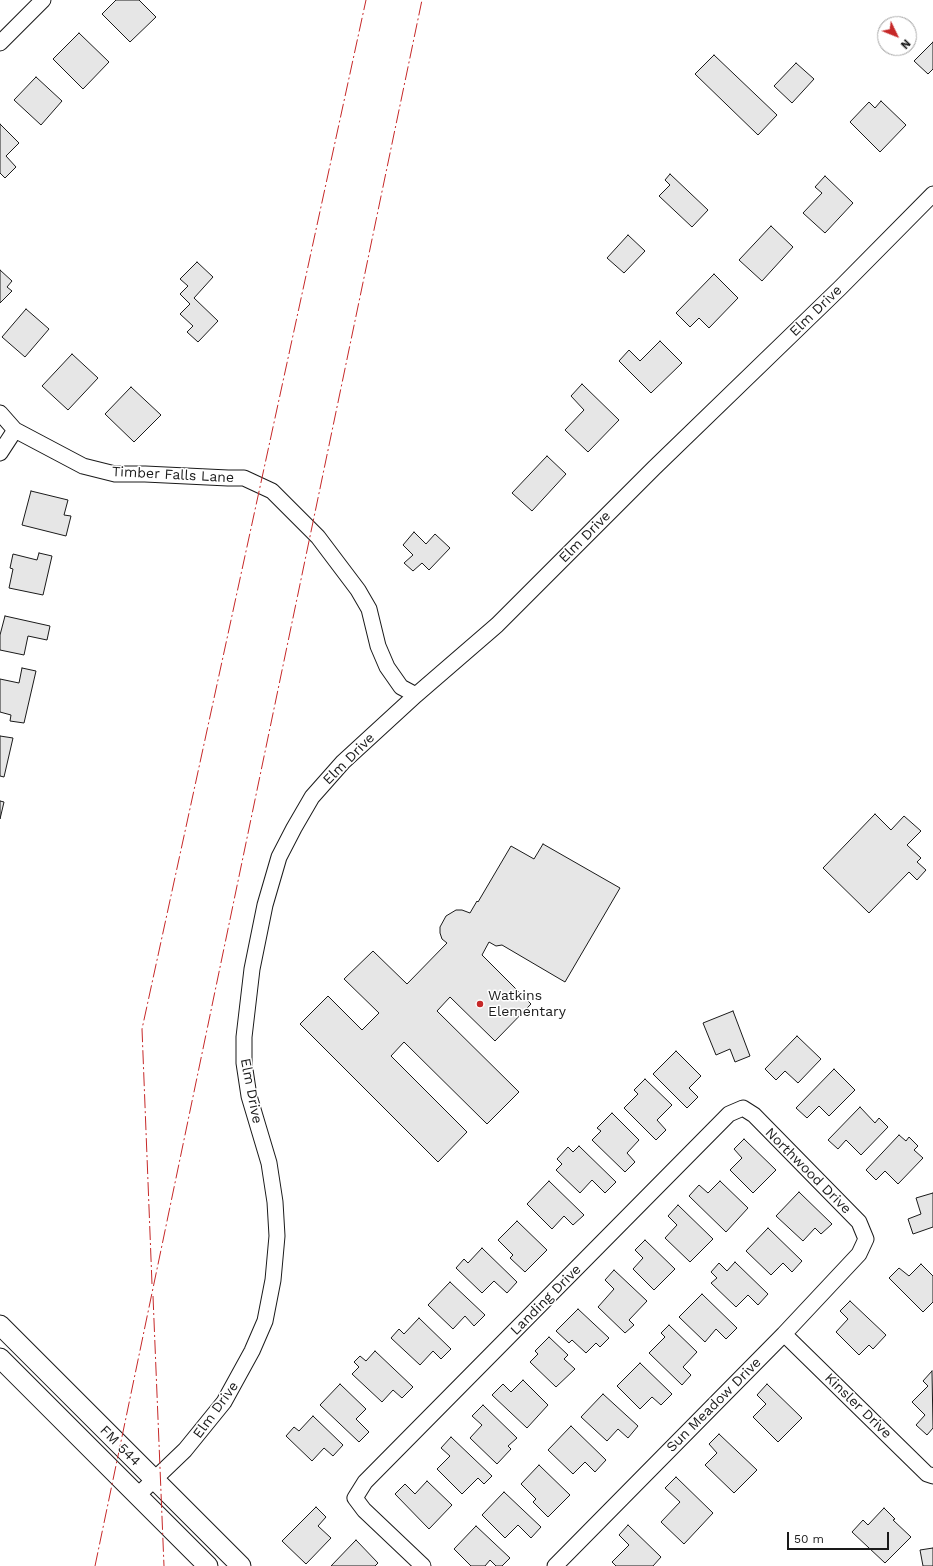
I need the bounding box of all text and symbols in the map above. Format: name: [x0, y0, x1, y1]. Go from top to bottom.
north arrow: [877, 16, 917, 56]
text: N: [898, 36, 913, 51]
street label: Elm Drive: [786, 282, 846, 340]
street label: Timber Falls Lane: [112, 463, 234, 487]
street label: Elm Drive: [556, 508, 614, 566]
street label: Elm Drive: [320, 730, 378, 788]
place label: Watkins Elementary: [488, 988, 566, 1020]
marker: Watkins Elementary: [475, 999, 485, 1009]
street label: Elm Drive: [236, 1057, 266, 1125]
street label: Northwood Drive: [761, 1124, 855, 1218]
street label: Landing Drive: [507, 1261, 585, 1339]
street label: Sun Meadow Drive: [663, 1354, 765, 1456]
street label: Kinsler Drive: [821, 1370, 895, 1442]
street label: Elm Drive: [190, 1378, 242, 1442]
street label: FM 544: [96, 1422, 144, 1470]
scale bar: [789, 1524, 891, 1550]
text: 50 m: [794, 1532, 824, 1546]

